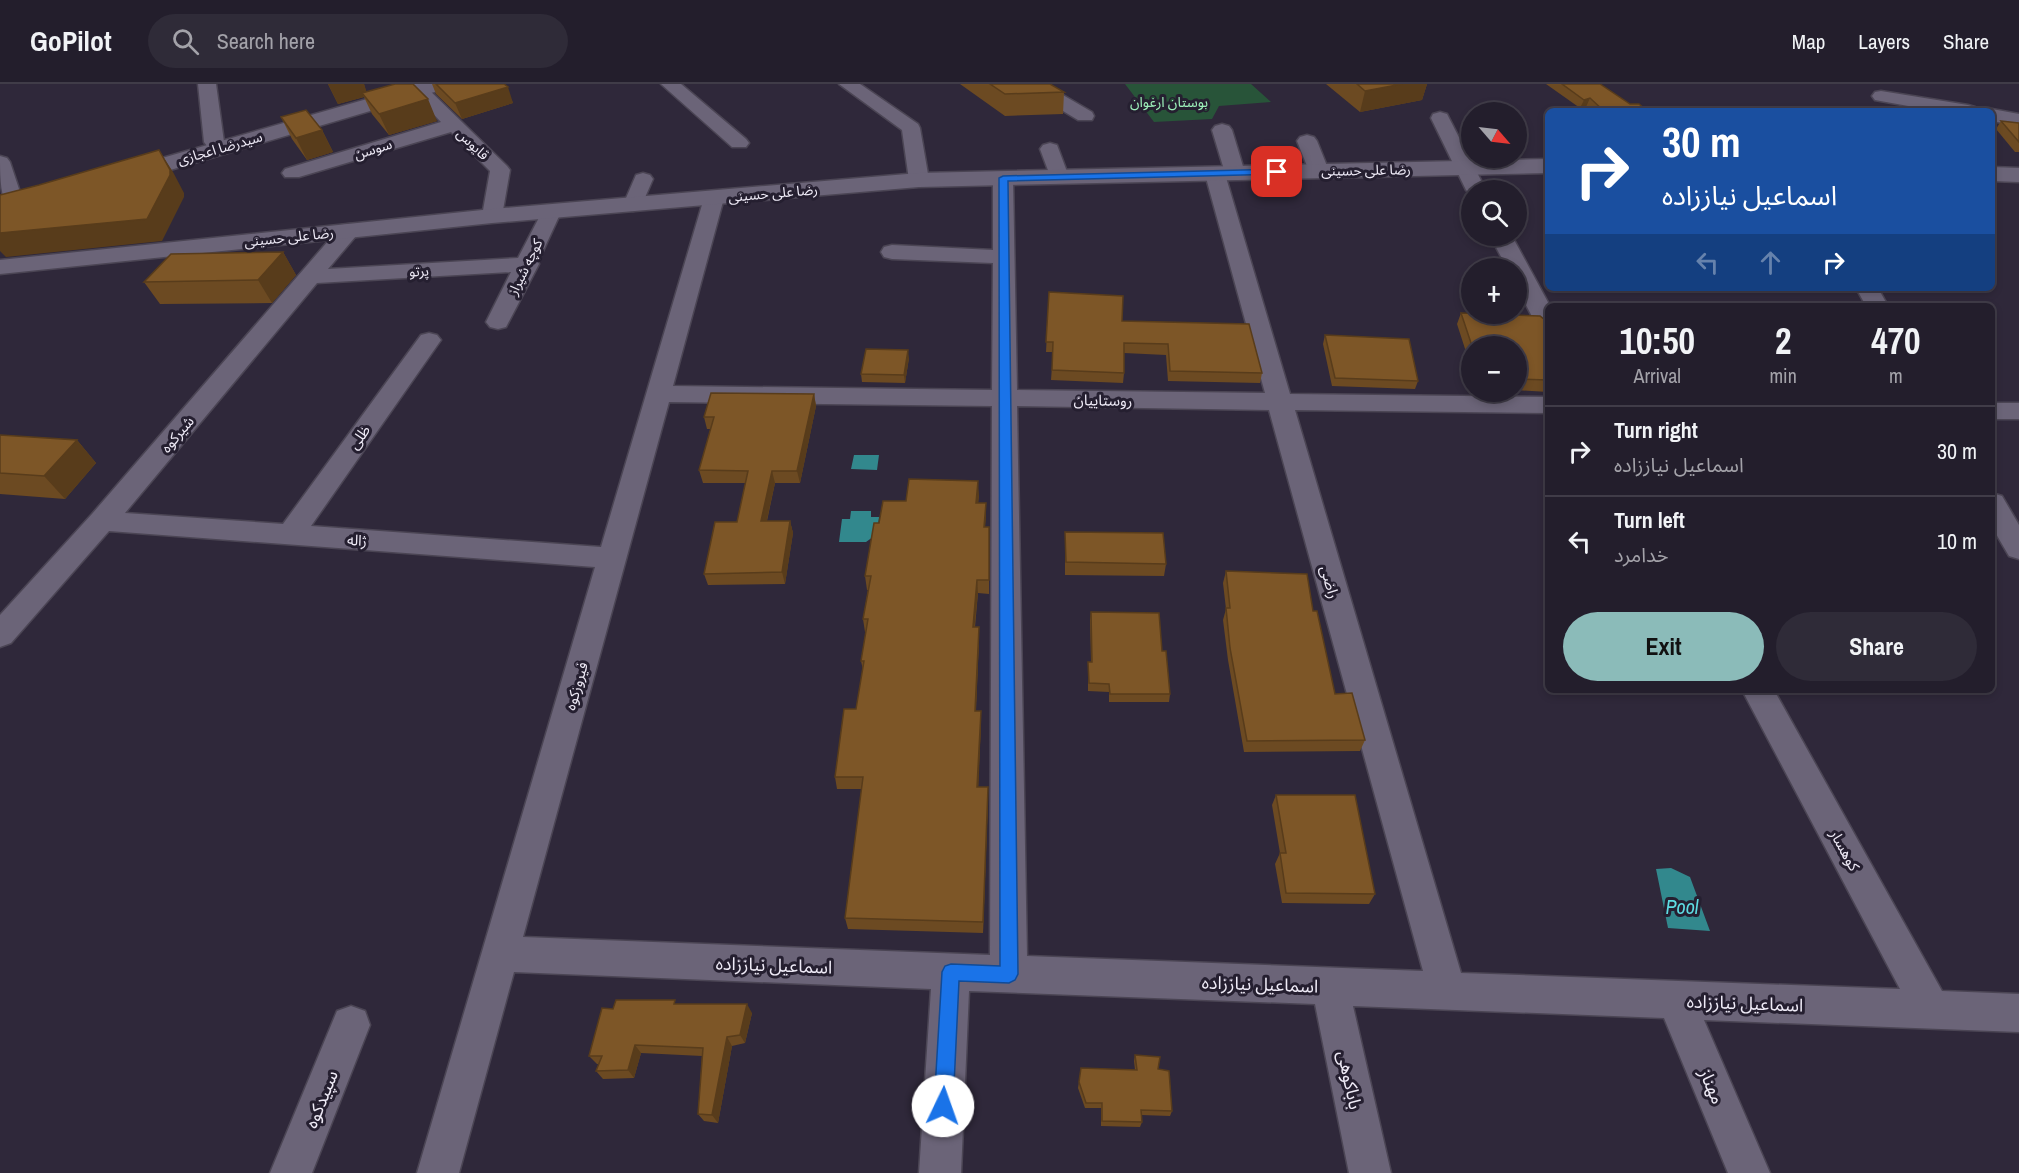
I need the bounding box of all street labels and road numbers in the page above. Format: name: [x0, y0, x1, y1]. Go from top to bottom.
street label: قایوس: [453, 124, 493, 164]
street label: سیدرضا اعجازی: [176, 127, 265, 169]
street label: سوسن: [352, 135, 394, 163]
street label: رضا علی حسینی: [1321, 160, 1411, 180]
street label: رضا علی حسینی: [727, 180, 819, 206]
street label: رضا علی حسینی: [243, 223, 335, 251]
street label: کوچه شیراز: [503, 236, 547, 299]
street label: پرتو: [408, 261, 430, 282]
street label: روستاییان: [1073, 389, 1133, 411]
street label: شیرکوه: [155, 411, 199, 457]
street label: ظلی: [343, 420, 375, 454]
street label: ژاله: [346, 529, 368, 551]
street label: راضی: [1315, 563, 1345, 601]
street label: فیروزکوه: [559, 659, 593, 713]
street label: کوهسار: [1825, 825, 1865, 875]
street label: اسماعیل نیاززاده: [715, 950, 833, 980]
street label: اسماعیل نیاززاده: [1201, 969, 1319, 999]
street label: اسماعیل نیاززاده: [1686, 988, 1804, 1018]
street label: باباکوهی: [1332, 1048, 1368, 1112]
street label: مهناز: [1693, 1063, 1731, 1108]
street label: سپیدکوه: [298, 1066, 344, 1132]

